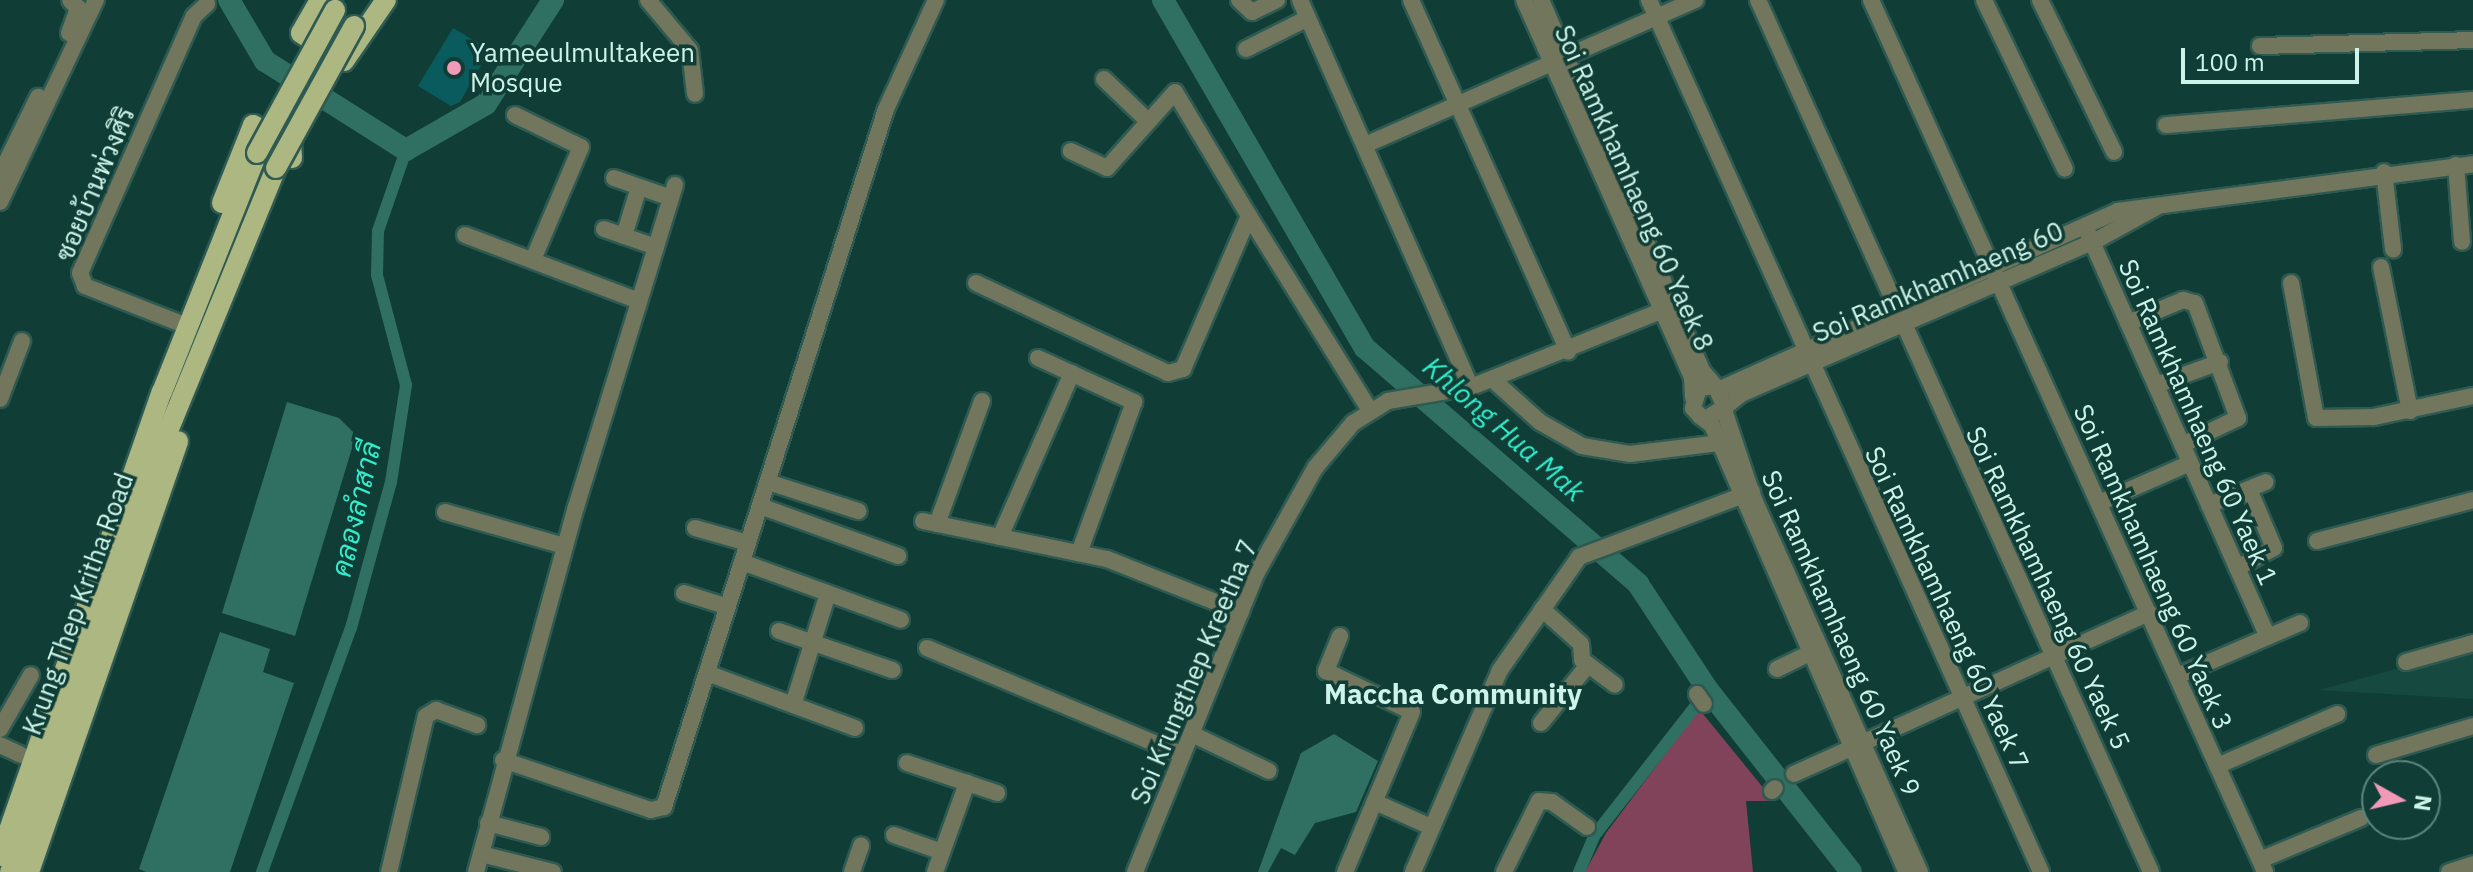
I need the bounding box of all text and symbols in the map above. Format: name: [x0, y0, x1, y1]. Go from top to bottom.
street label: Soi Ramkhamhaeng 60 Yaek 8: [1548, 20, 1720, 356]
scale bar: [2185, 32, 2363, 82]
place label: Yameeulmultakeen Mosque: [470, 37, 695, 98]
text: 100 m: [2195, 46, 2265, 78]
marker: Yameeulmultakeen Mosque: [445, 59, 463, 77]
street label: ซอยบ้านพ่วงศิริ: [49, 102, 141, 266]
street label: Soi Ramkhamhaeng 60: [1808, 215, 2068, 349]
street label: Soi Ramkhamhaeng 60 Yaek 1: [2112, 254, 2284, 590]
water label: Khlong Hua Mak: [1416, 350, 1592, 508]
street label: Soi Ramkhamhaeng 60 Yaek 3: [2067, 399, 2239, 735]
street label: Soi Ramkhamhaeng 60 Yaek 5: [1959, 421, 2137, 755]
water label: คลองลำสาลี: [324, 438, 388, 580]
street label: Soi Ramkhamhaeng 60 Yaek 7: [1858, 441, 2036, 775]
street label: Soi Ramkhamhaeng 60 Yaek 9: [1755, 465, 1927, 801]
street label: Krung Thep Kritha Road: [16, 469, 140, 739]
street label: Soi Krungthep Kreetha 7: [1124, 535, 1264, 809]
district label: Maccha Community: [1324, 677, 1582, 711]
north arrow: [2361, 760, 2441, 840]
text: N: [2408, 793, 2439, 813]

